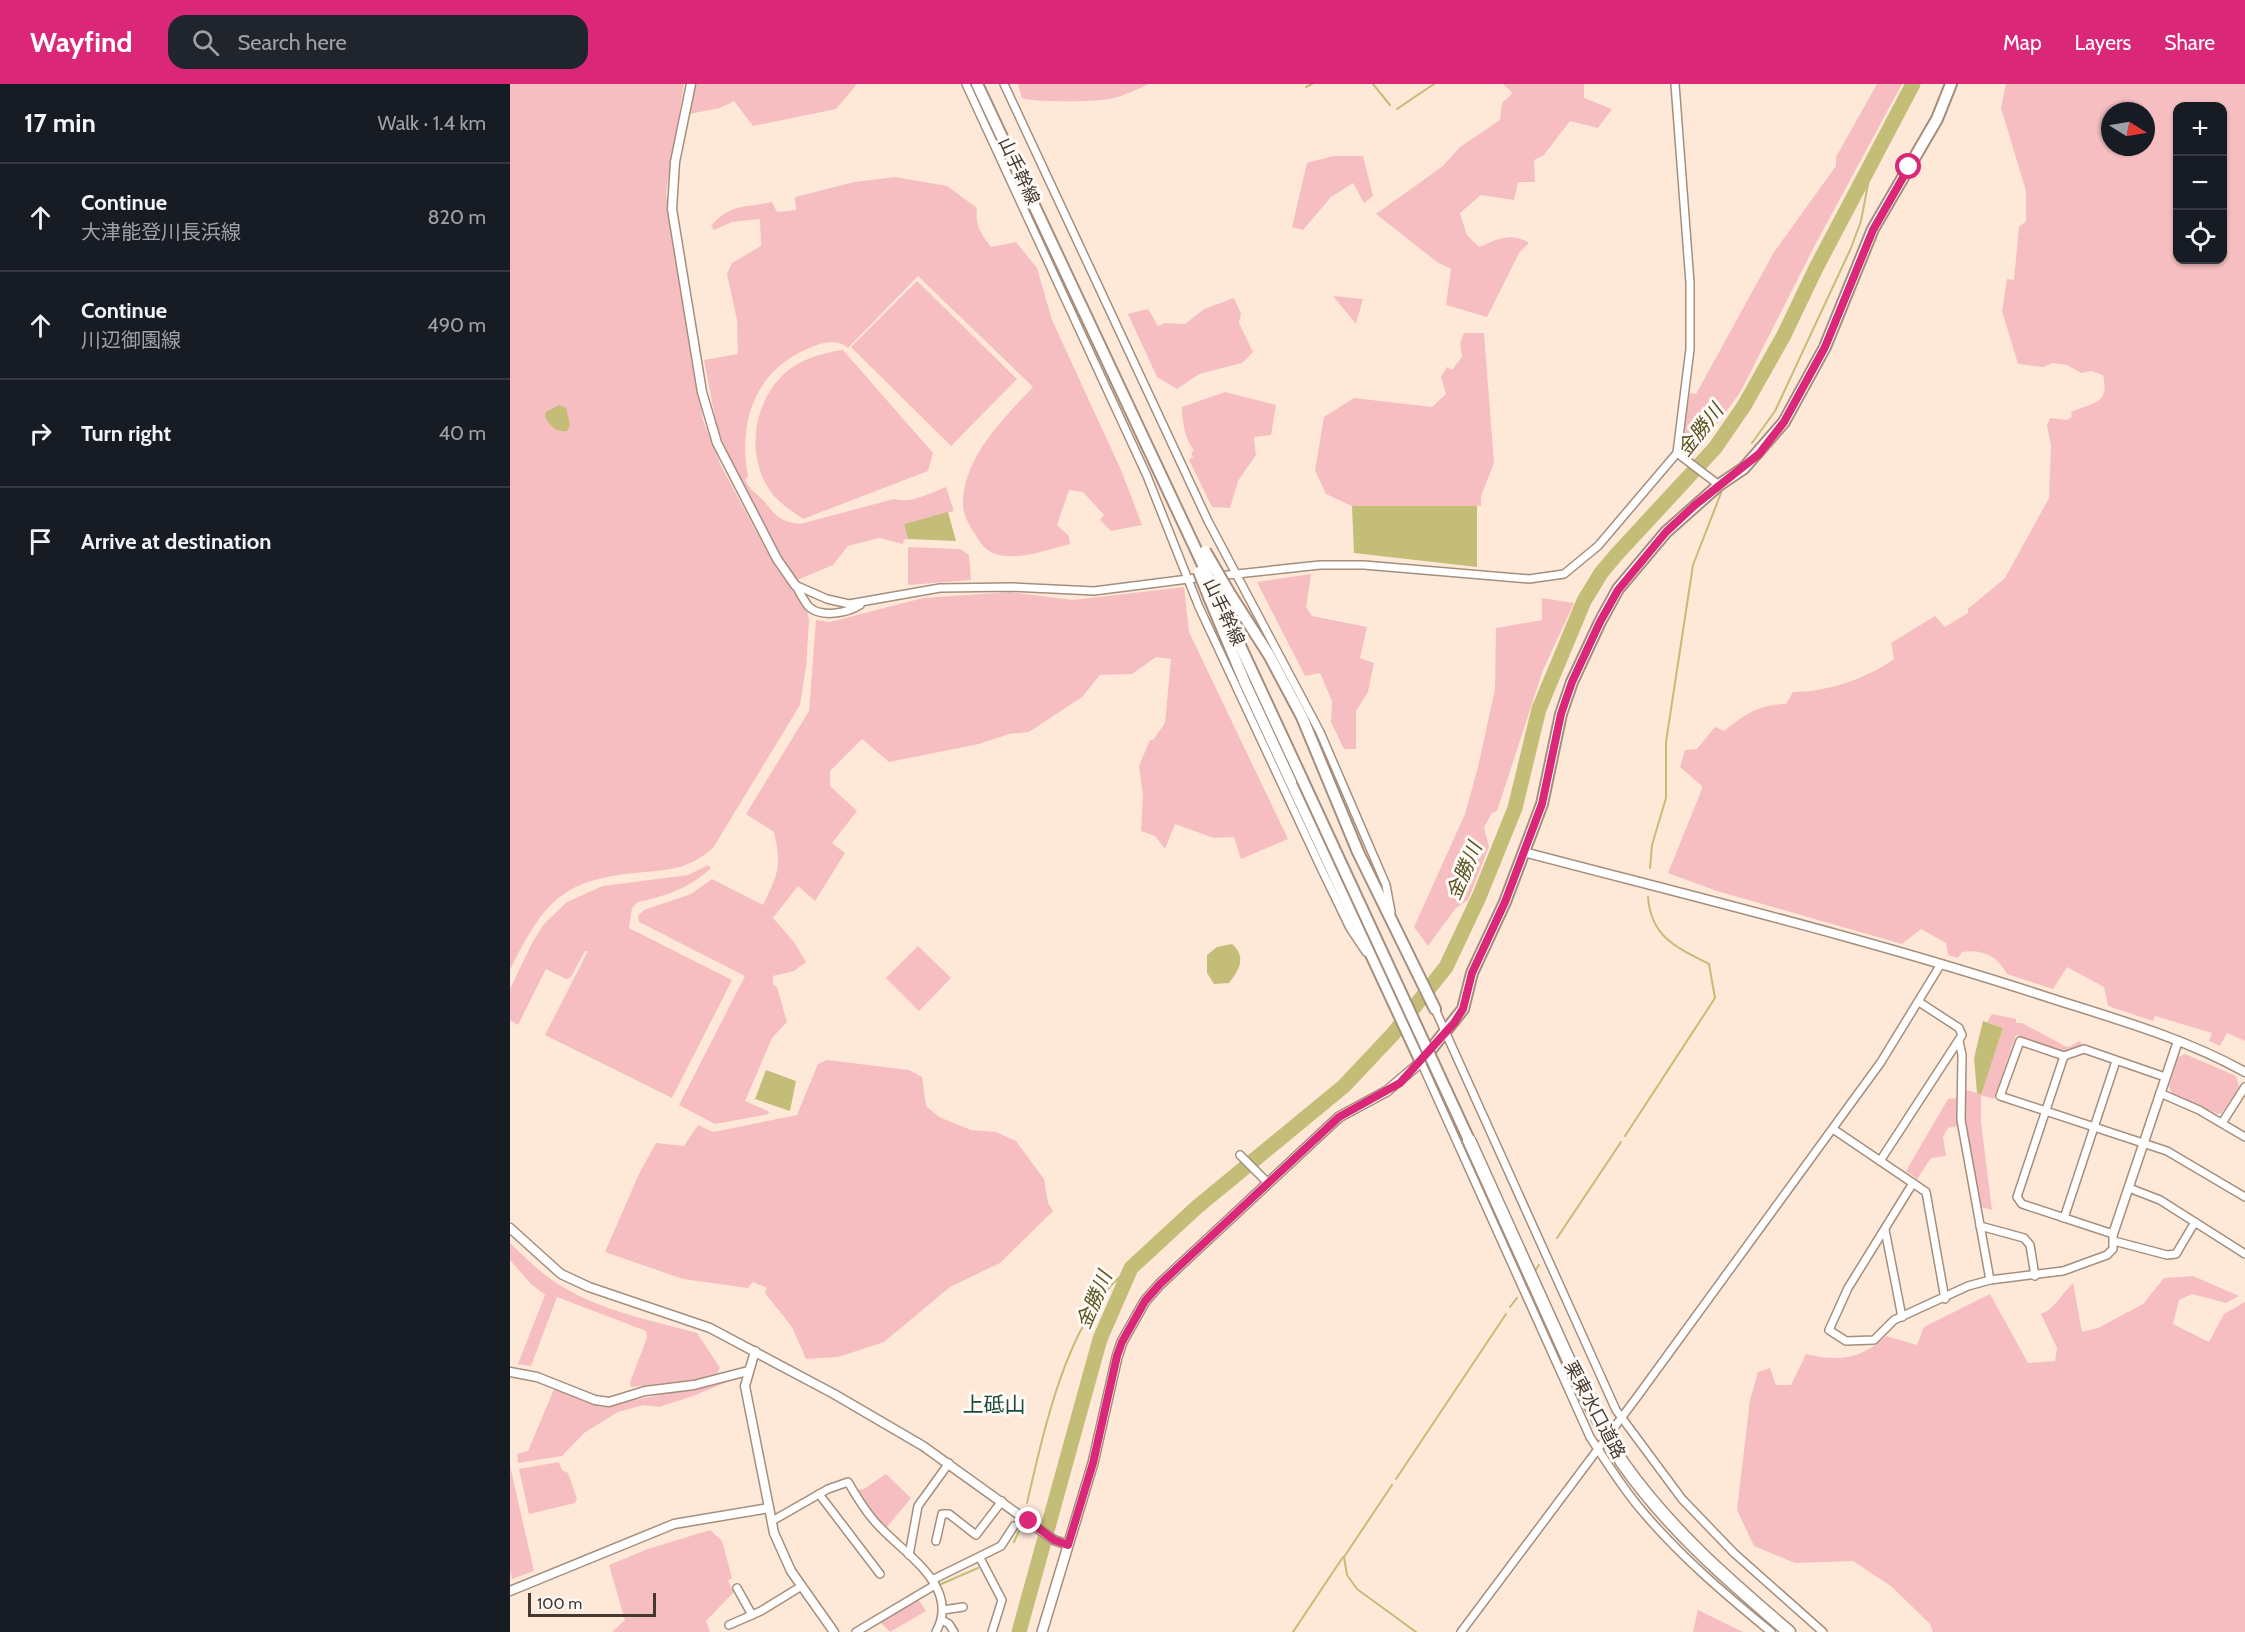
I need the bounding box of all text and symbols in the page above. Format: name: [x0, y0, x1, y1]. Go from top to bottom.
search box: [168, 15, 588, 69]
text: Wayfind: [30, 25, 132, 59]
icon: search: [189, 26, 222, 59]
text: Search here: [237, 29, 347, 56]
text: Map: [2003, 30, 2042, 55]
text: Layers: [2075, 30, 2131, 55]
text: Share: [2164, 30, 2215, 55]
north arrow: [2101, 102, 2155, 156]
map controls: [2173, 102, 2227, 264]
button: +: [2173, 102, 2227, 156]
text: 17 min: [24, 107, 96, 139]
text: Walk · 1.4 km: [378, 111, 486, 135]
street label: 山手幹線: [994, 134, 1044, 208]
route start: [1895, 153, 1921, 179]
button: −: [2173, 156, 2227, 210]
text: Continue: [81, 189, 167, 216]
icon: ahead: [24, 201, 57, 234]
text: 820 m: [427, 205, 486, 229]
button: locate: [2173, 210, 2227, 264]
text: 大津能登川長浜線: [81, 220, 241, 244]
text: Continue: [81, 297, 167, 324]
icon: ahead: [24, 309, 57, 342]
text: 490 m: [427, 313, 486, 337]
text: 川辺御園線: [81, 328, 181, 352]
water label: 金勝川: [1672, 397, 1729, 461]
icon: right: [24, 417, 57, 450]
text: Turn right: [81, 420, 171, 447]
text: 40 m: [438, 421, 486, 445]
icon: arrive: [24, 525, 57, 558]
text: Arrive at destination: [81, 528, 271, 555]
street label: 山手幹線: [1199, 575, 1249, 649]
water label: 金勝川: [1441, 837, 1488, 903]
water label: 金勝川: [1071, 1266, 1118, 1332]
street label: 栗東水口道路: [1560, 1357, 1630, 1463]
district label: 上砥山: [963, 1392, 1026, 1417]
route end: [1015, 1507, 1041, 1533]
scale bar: [528, 1590, 656, 1618]
text: 100 m: [537, 1594, 582, 1613]

